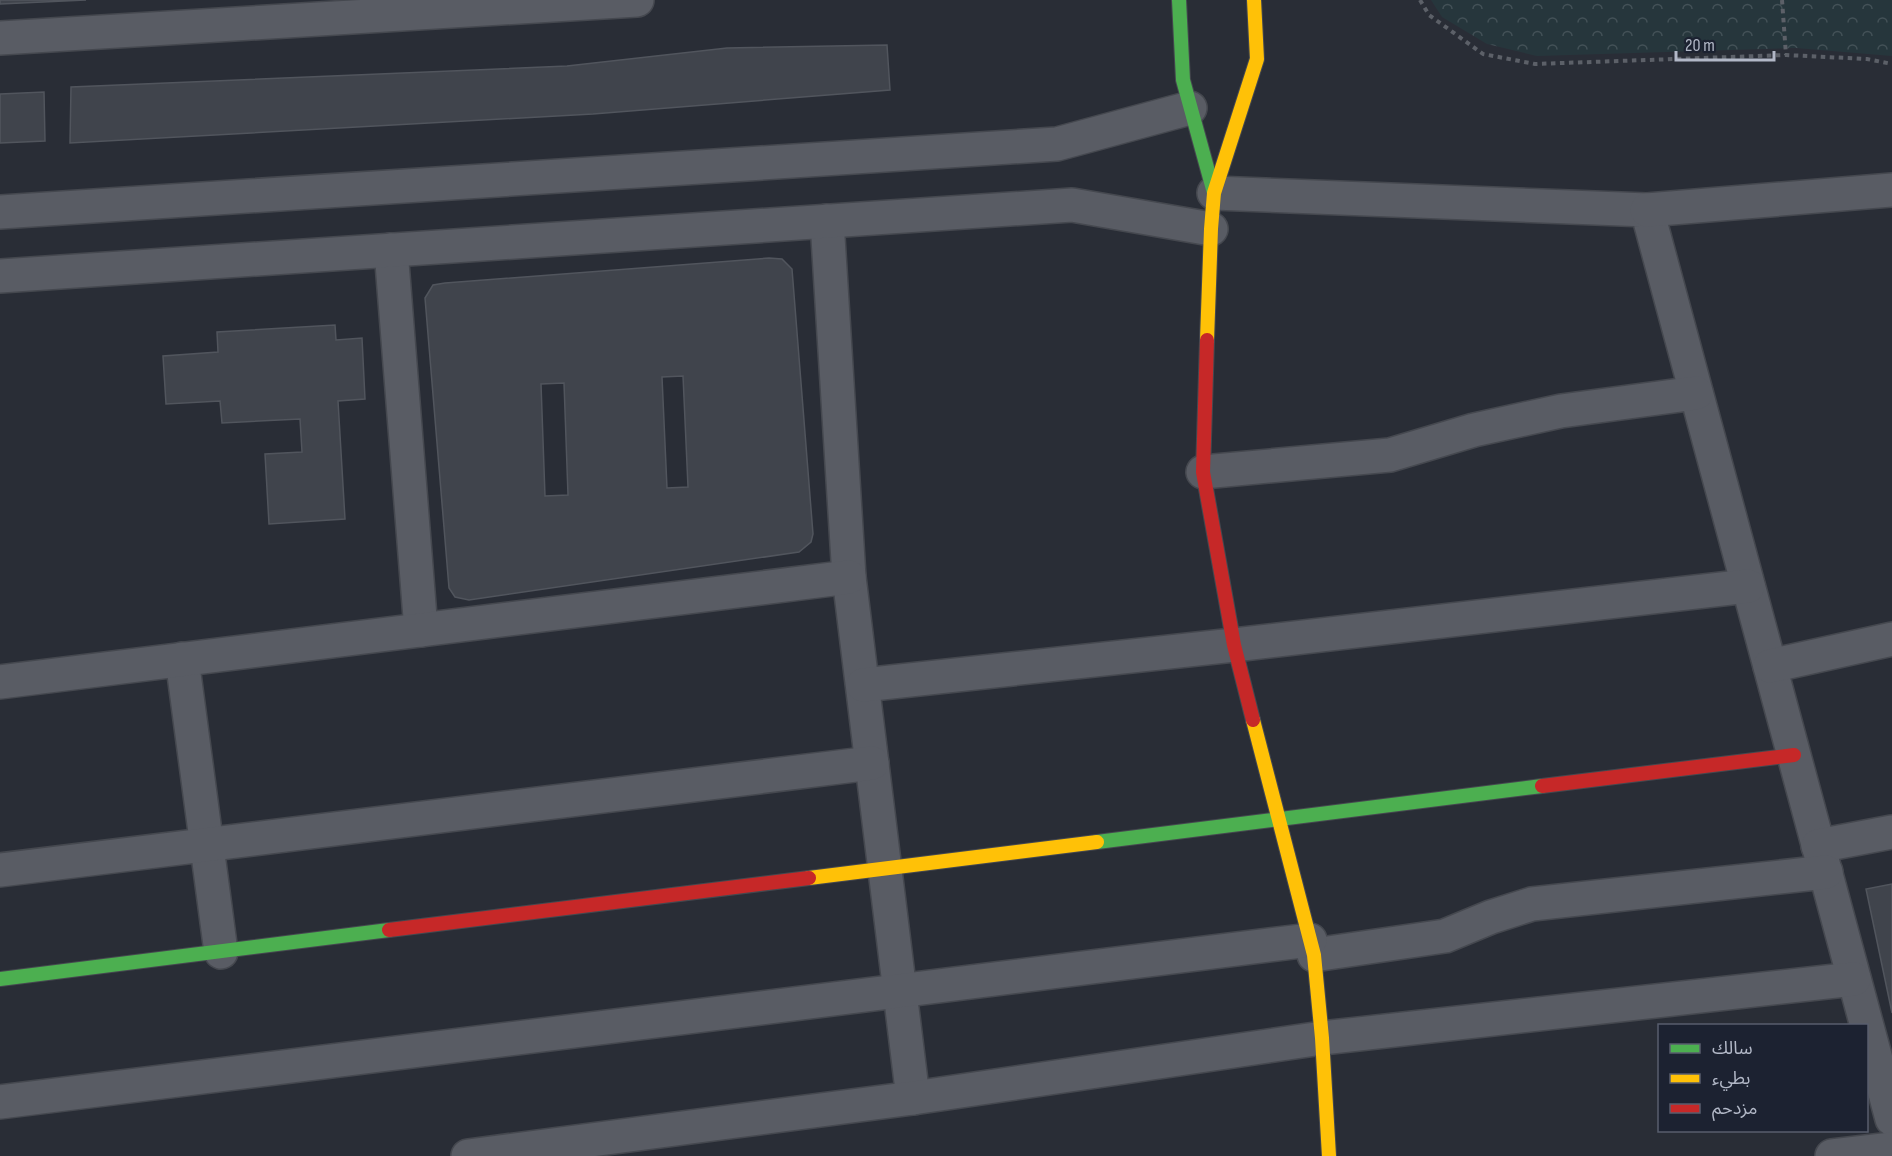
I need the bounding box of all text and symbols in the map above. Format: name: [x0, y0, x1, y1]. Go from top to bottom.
scale bar: [1676, 24, 1774, 62]
text: 20 m: [1685, 35, 1715, 56]
legend: [1658, 1024, 1868, 1132]
text: سالك: [1712, 1038, 1753, 1059]
text: بطيء: [1712, 1068, 1750, 1091]
text: مزدحم: [1712, 1098, 1757, 1121]

